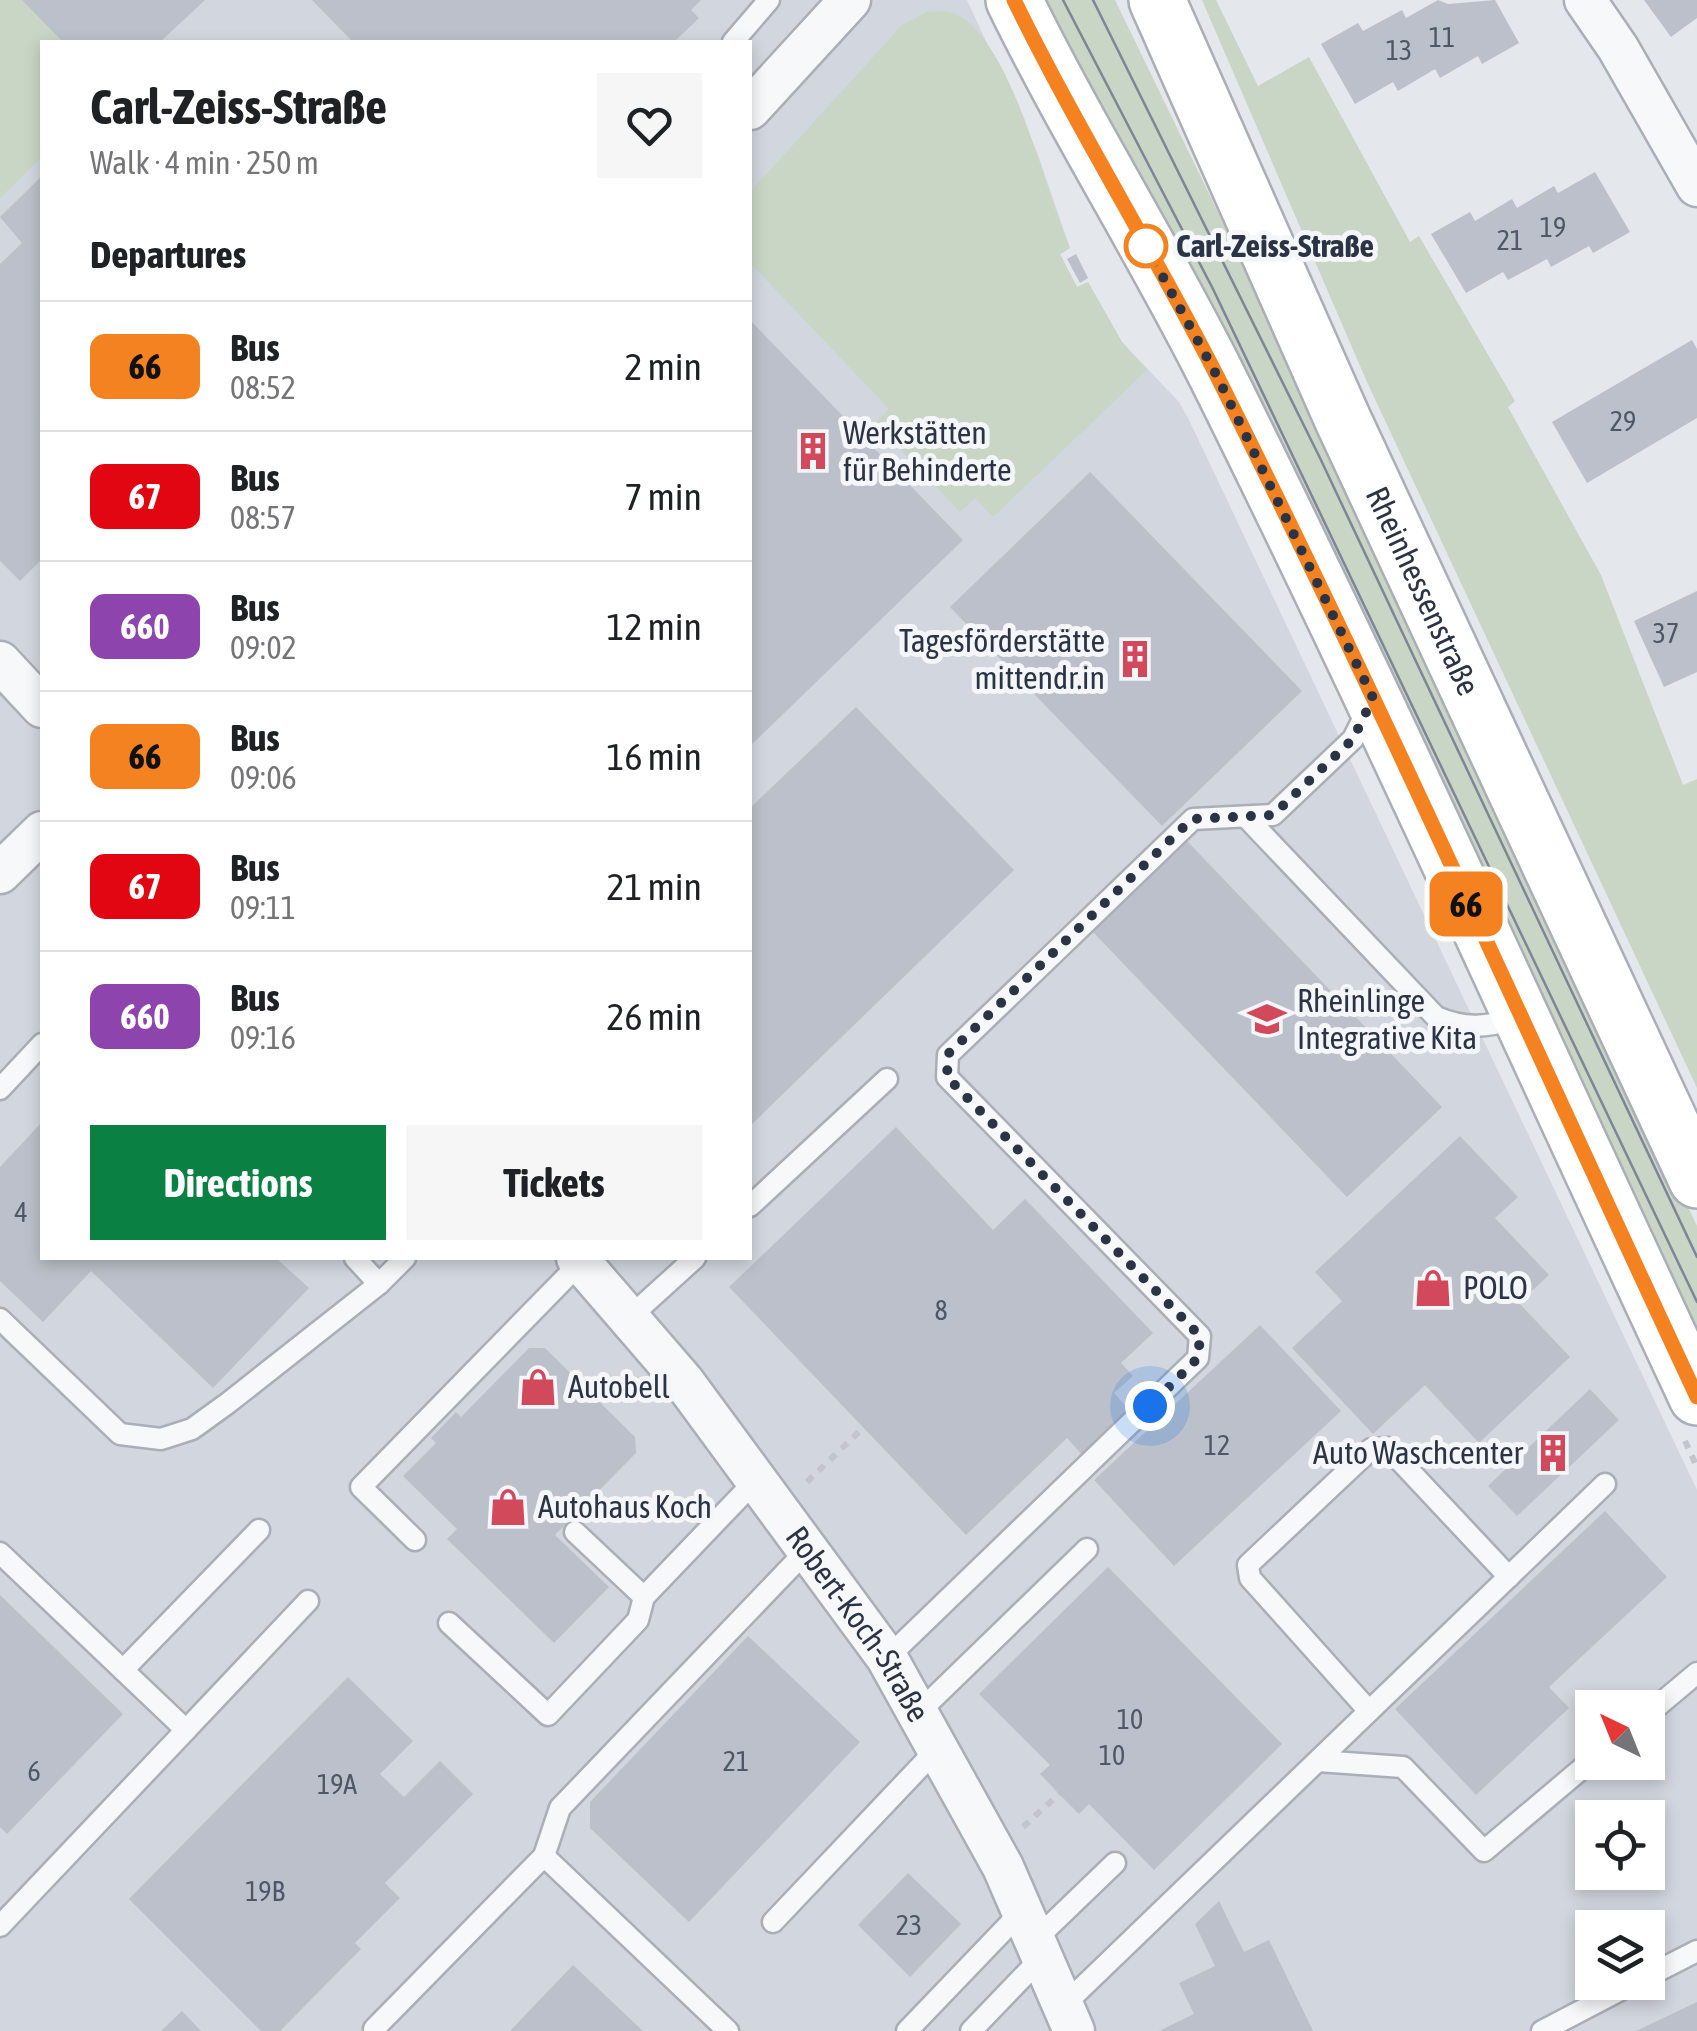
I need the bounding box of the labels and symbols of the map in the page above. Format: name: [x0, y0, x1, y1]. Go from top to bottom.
house number: 11: [1429, 21, 1455, 53]
house number: 13: [1386, 34, 1412, 66]
house number: 19: [1540, 211, 1566, 243]
house number: 21: [1497, 224, 1523, 256]
marker: Carl-Zeiss-Straße: [1125, 225, 1167, 267]
place label: Carl-Zeiss-Straße: [1176, 227, 1374, 264]
house number: 29: [1610, 405, 1636, 437]
place label: Werkstätten für Behinderte: [843, 414, 1011, 488]
building icon: Werkstätten für Behinderte: [792, 430, 834, 472]
street label: Rheinhessenstraße: [1359, 481, 1487, 701]
house number: 37: [1653, 617, 1679, 649]
place label: Tagesförderstätte mittendr.in: [899, 622, 1105, 696]
building icon: Tagesförderstätte mittendr.in: [1114, 638, 1156, 680]
line badge: 66: [1421, 872, 1511, 936]
place label: Rheinlinge Integrative Kita: [1297, 982, 1477, 1056]
school or university icon: Rheinlinge Integrative Kita: [1246, 998, 1288, 1040]
house number: 4: [14, 1196, 28, 1228]
shop icon: POLO: [1412, 1267, 1454, 1309]
place label: POLO: [1463, 1269, 1528, 1306]
house number: 8: [934, 1294, 948, 1326]
shop icon: Autobell: [517, 1366, 559, 1408]
place label: Autobell: [568, 1368, 670, 1405]
your location: [1125, 1381, 1175, 1431]
house number: 12: [1204, 1429, 1230, 1461]
building icon: Auto Waschcenter: [1532, 1432, 1574, 1474]
place label: Auto Waschcenter: [1313, 1434, 1524, 1471]
shop icon: Autohaus Koch: [487, 1486, 529, 1528]
place label: Autohaus Koch: [538, 1488, 712, 1525]
street label: Robert-Koch-Straße: [778, 1519, 938, 1728]
north arrow: [1575, 1690, 1665, 1780]
house number: 10: [1117, 1703, 1143, 1735]
house number: 10: [1099, 1739, 1125, 1771]
house number: 21: [723, 1745, 749, 1777]
house number: 6: [27, 1755, 41, 1787]
house number: 19A: [317, 1768, 357, 1800]
house number: 19B: [245, 1875, 285, 1907]
house number: 23: [896, 1909, 922, 1941]

